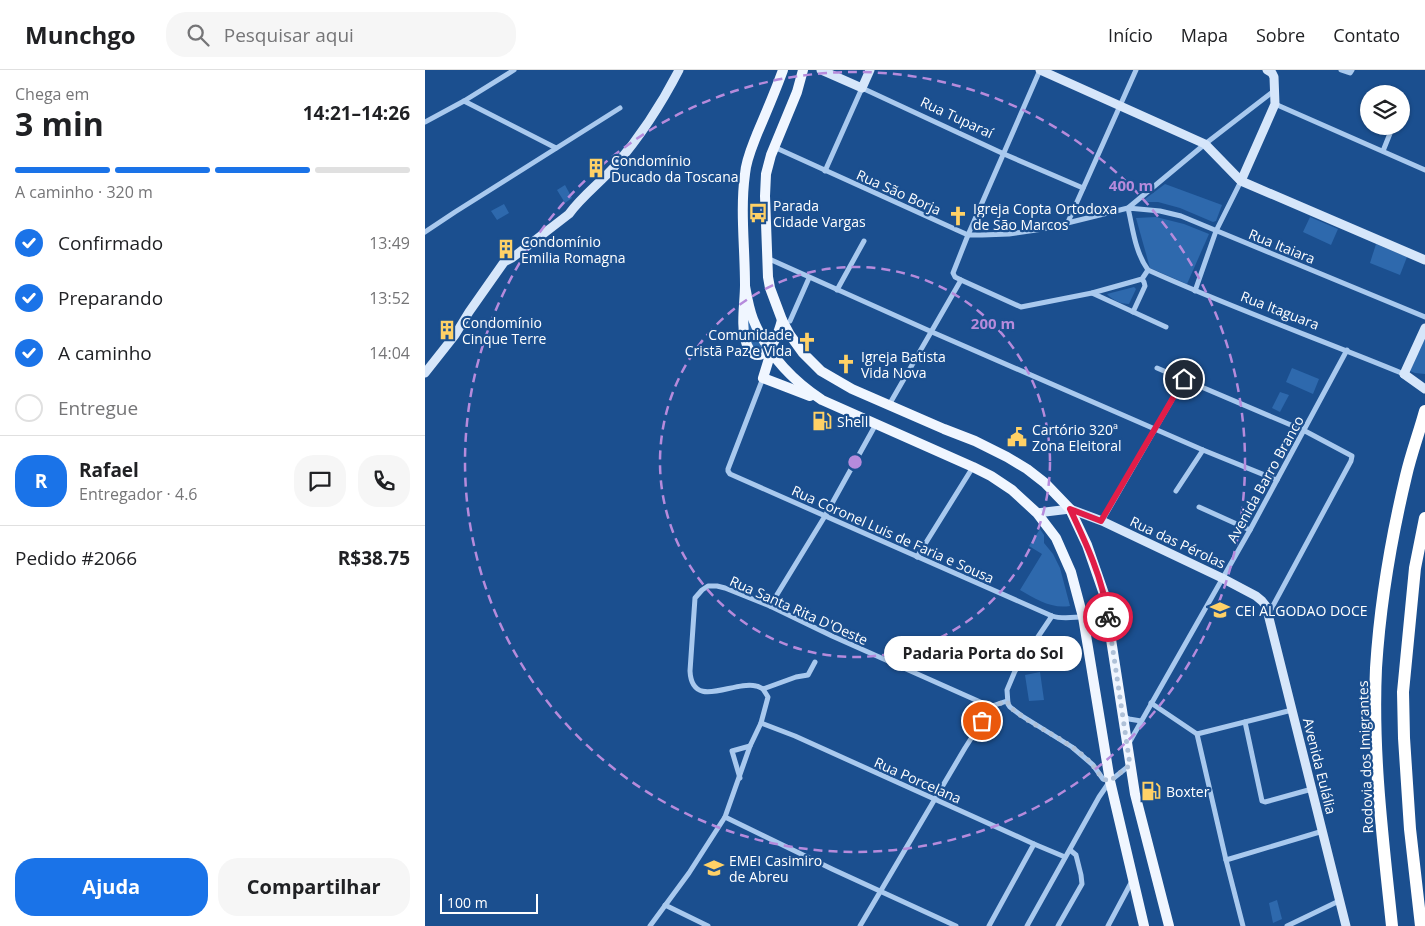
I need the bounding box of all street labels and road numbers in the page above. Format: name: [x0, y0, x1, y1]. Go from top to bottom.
street label: Rua Tuparaí: [917, 92, 997, 142]
street label: Rua São Borja: [854, 165, 944, 219]
street label: Rua Itaiara: [1246, 224, 1318, 268]
street label: Rua Itaguara: [1238, 286, 1322, 334]
street label: Avenida Barro Branco: [1222, 412, 1308, 546]
street label: Rua Coronel Luis de Faria e Sousa: [789, 481, 997, 587]
street label: Rua das Pérolas: [1127, 511, 1229, 573]
street label: Rua Santa Rita D'Oeste: [727, 571, 871, 649]
street label: Rodovia dos Imigrantes: [1353, 680, 1377, 834]
street label: Avenida Eulália: [1299, 716, 1341, 816]
street label: Rua Porcelana: [871, 752, 965, 808]

